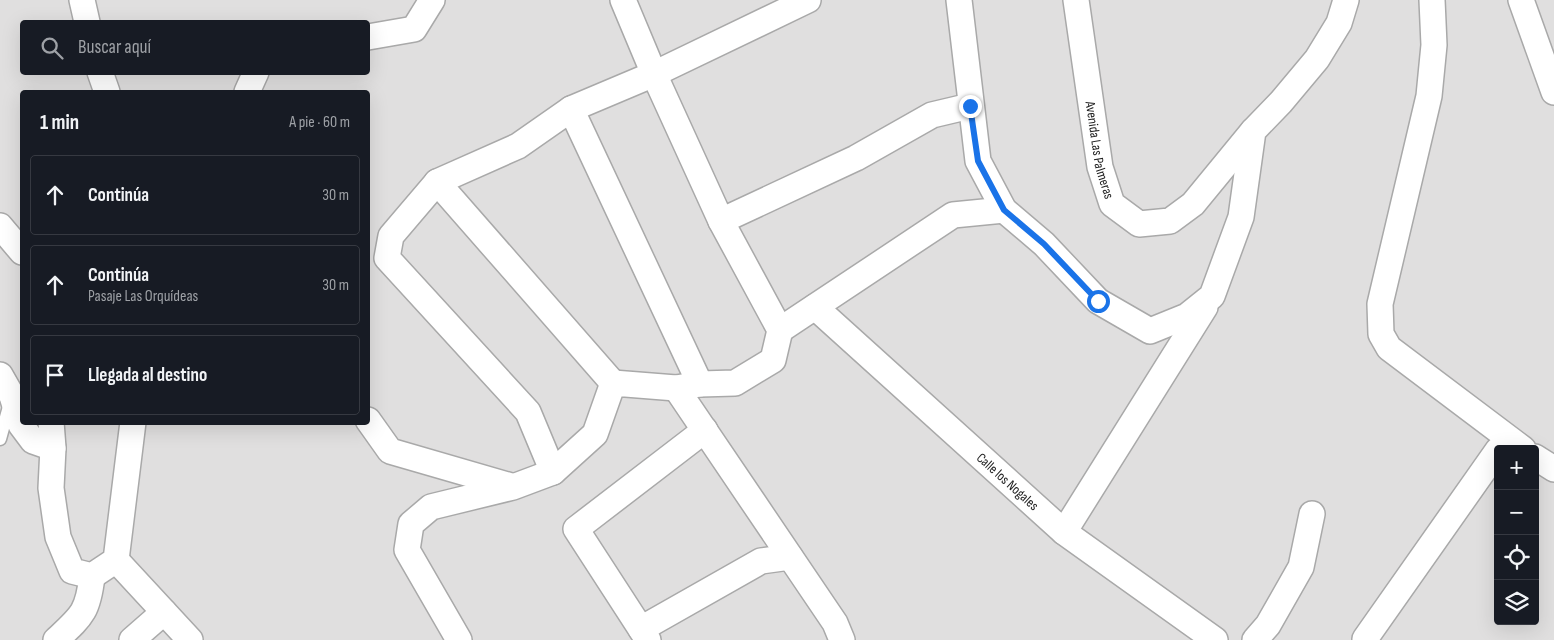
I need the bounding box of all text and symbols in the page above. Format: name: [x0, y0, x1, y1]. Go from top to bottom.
search box: [20, 20, 370, 75]
icon: search: [38, 34, 66, 62]
text: Buscar aquí: [78, 36, 151, 59]
route end: [959, 95, 982, 118]
street label: Avenida Las Palmeras: [1082, 99, 1118, 201]
text: 1 min: [40, 110, 79, 135]
text: A pie · 60 m: [289, 113, 350, 132]
icon: ahead: [41, 181, 69, 209]
text: Continúa: [88, 184, 149, 207]
text: 30 m: [322, 186, 349, 205]
text: Continúa: [88, 264, 149, 287]
icon: ahead: [41, 271, 69, 299]
text: 30 m: [322, 276, 349, 295]
text: Pasaje Las Orquídeas: [88, 287, 198, 306]
route start: [1087, 290, 1110, 313]
icon: arrive: [41, 361, 69, 389]
text: Llegada al destino: [88, 364, 207, 387]
map controls: [1494, 445, 1539, 625]
button: +: [1494, 445, 1539, 490]
street label: Calle los Nogales: [973, 449, 1042, 514]
button: −: [1494, 490, 1539, 535]
button: locate: [1494, 535, 1539, 580]
button: layers: [1494, 580, 1539, 625]

